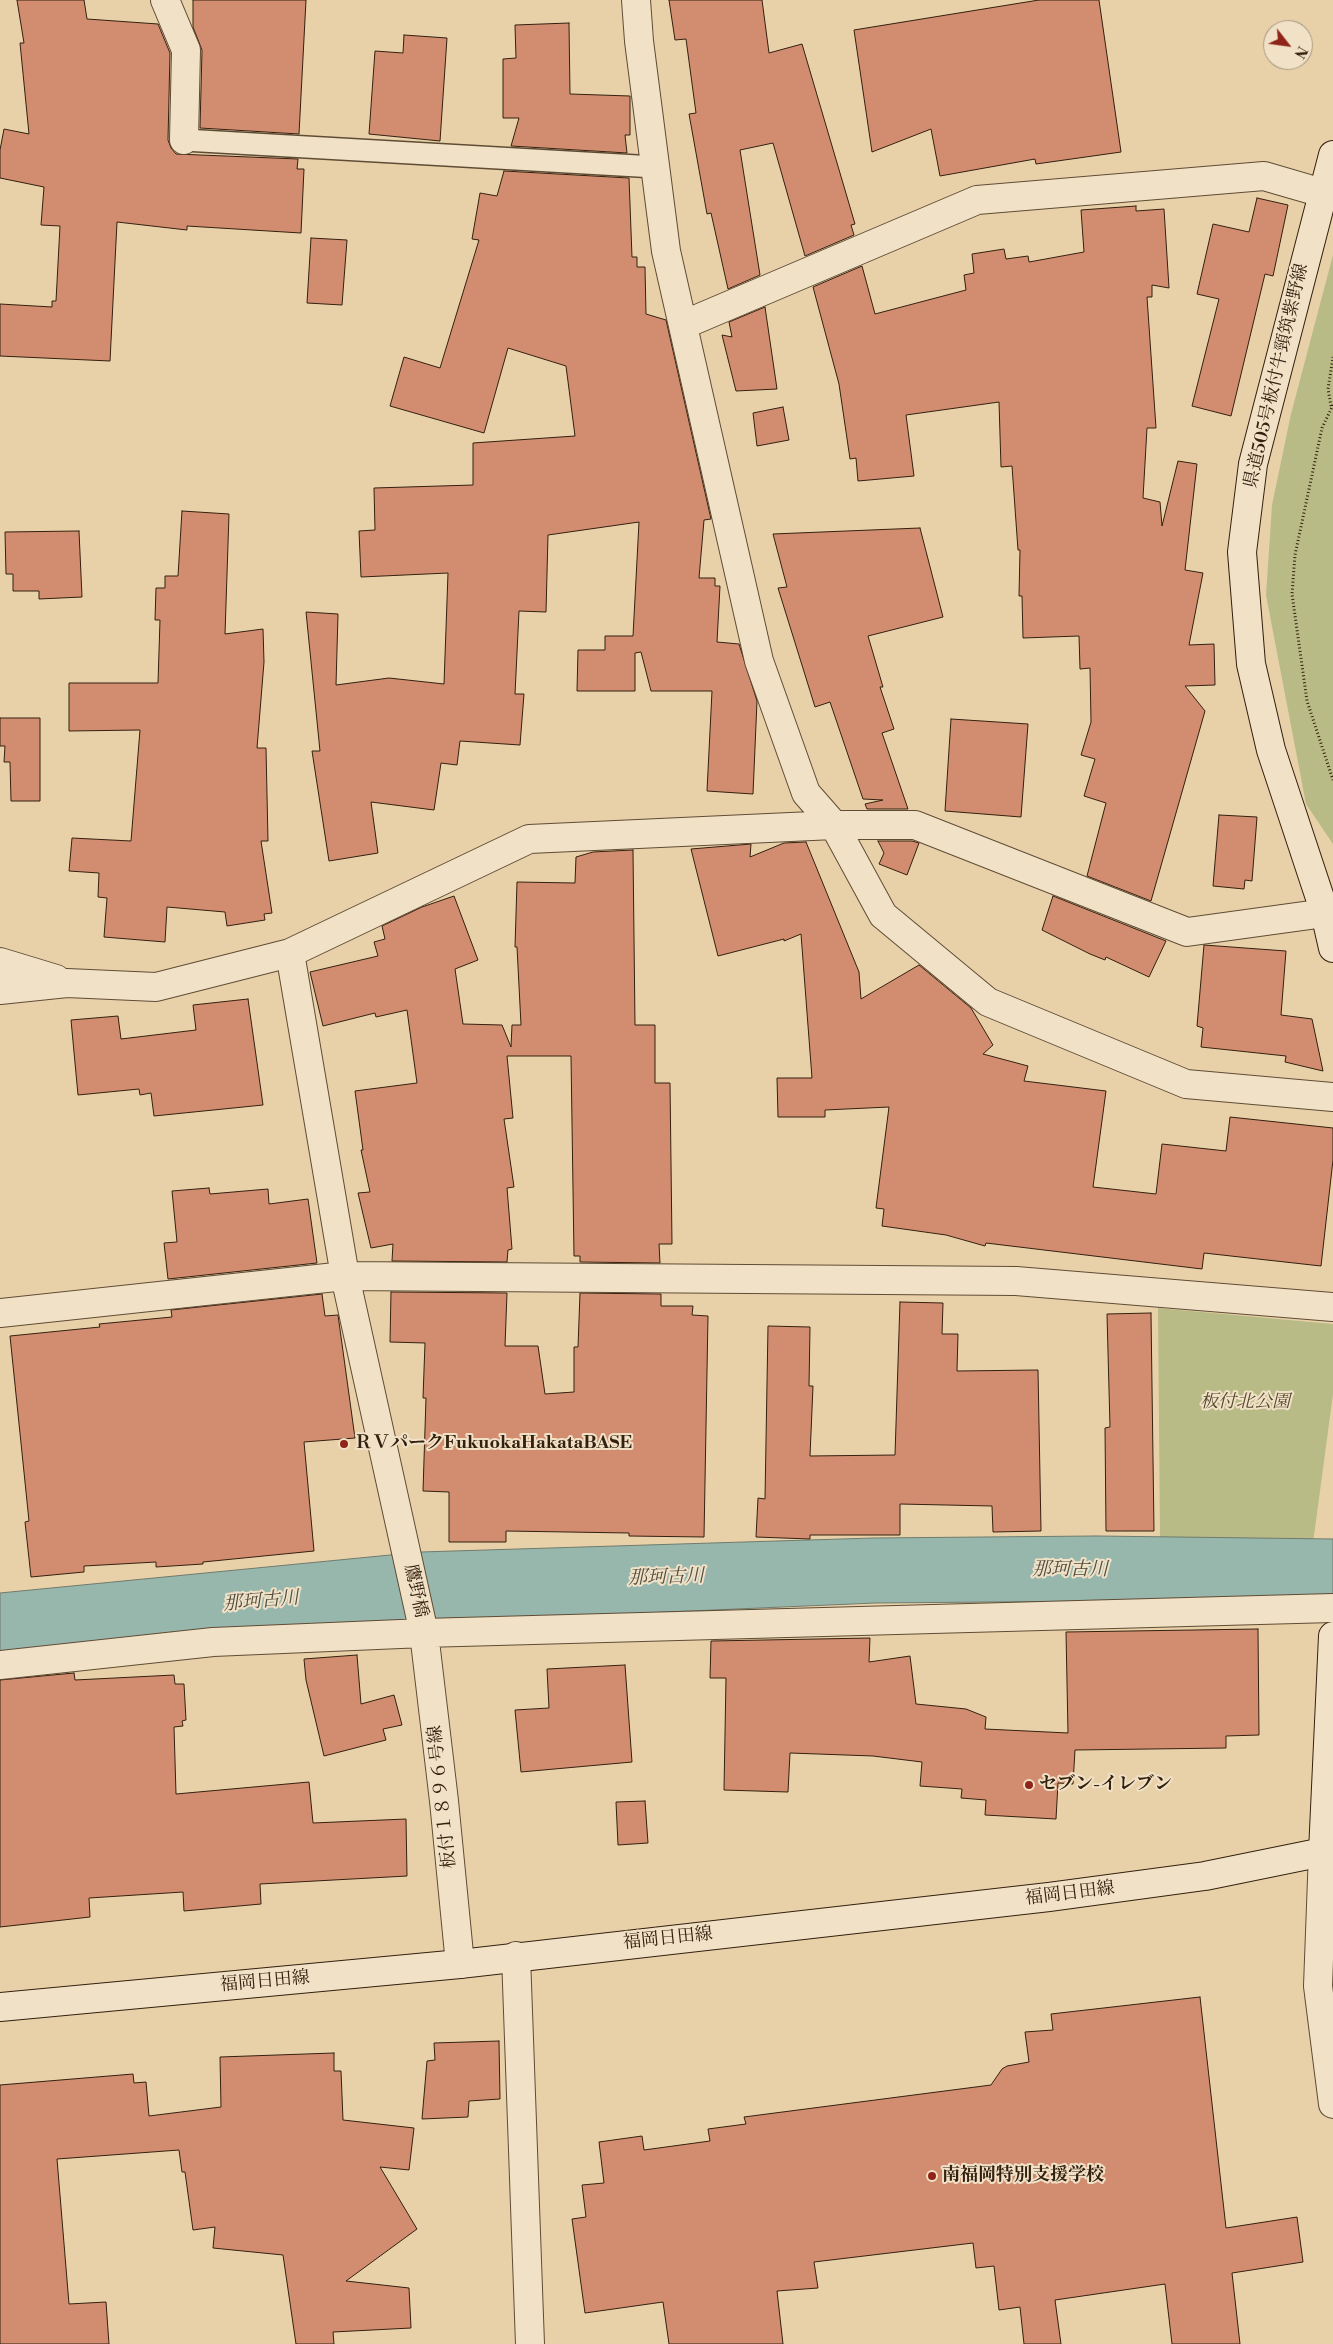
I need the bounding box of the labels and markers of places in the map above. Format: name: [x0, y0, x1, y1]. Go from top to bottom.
place label: ＲＶパークFukuokaHakataBASE: [354, 1433, 632, 1455]
marker: ＲＶパークFukuokaHakataBASE: [338, 1438, 350, 1450]
place label: セブン-イレブン: [1039, 1774, 1172, 1796]
marker: セブン-イレブン: [1023, 1779, 1035, 1791]
place label: 南福岡特別支援学校: [942, 2165, 1104, 2187]
marker: 南福岡特別支援学校: [926, 2170, 938, 2182]

